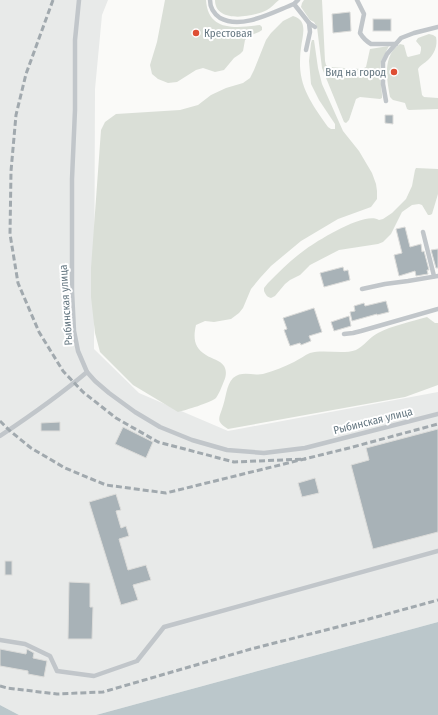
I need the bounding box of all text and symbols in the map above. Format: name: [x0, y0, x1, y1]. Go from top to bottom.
place label: Крестовая: [204, 27, 252, 40]
marker: Крестовая: [191, 28, 201, 38]
place label: Вид на город: [325, 66, 386, 79]
marker: Вид на город: [389, 67, 399, 77]
street label: Рыбинская улица: [57, 264, 75, 346]
street label: Рыбинская улица: [332, 405, 414, 437]

